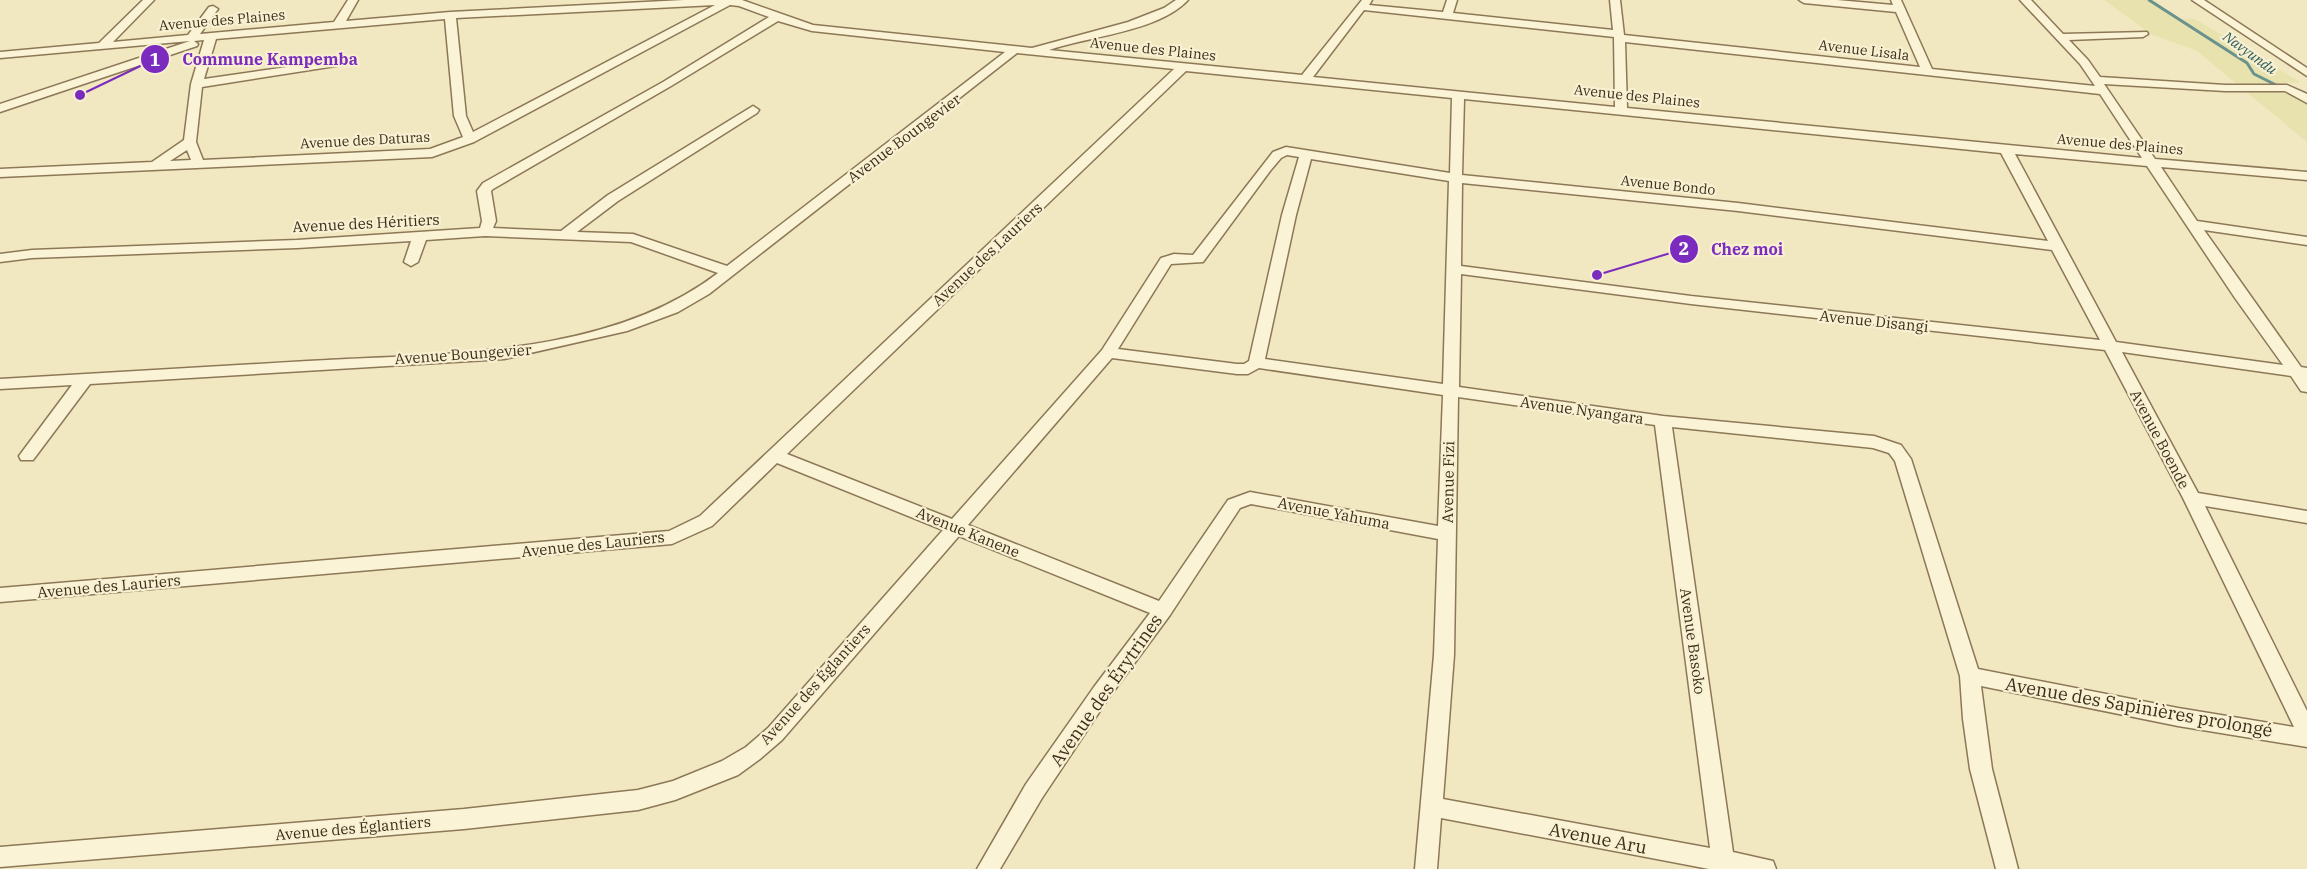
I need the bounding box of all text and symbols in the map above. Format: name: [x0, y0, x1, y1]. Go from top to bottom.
street label: Avenue des Plaines: [158, 5, 286, 34]
water label: Navyundu: [2219, 27, 2280, 79]
street label: Avenue des Plaines: [1089, 33, 1217, 65]
street label: Avenue Lisala: [1817, 35, 1911, 65]
callout: Commune Kampemba: [140, 42, 370, 76]
text: 1: [150, 48, 161, 71]
text: Commune Kampemba: [182, 49, 358, 69]
street label: Avenue des Plaines: [1573, 80, 1701, 112]
street label: Avenue Boungevier: [844, 89, 965, 187]
street label: Avenue des Daturas: [300, 128, 431, 152]
street label: Avenue des Plaines: [2056, 130, 2184, 159]
street label: Avenue Bondo: [1620, 171, 1716, 199]
street label: Avenue des Lauriers: [928, 198, 1046, 310]
street label: Avenue des Héritiers: [292, 210, 440, 236]
callout: Chez moi: [1669, 232, 1796, 266]
text: 2: [1679, 237, 1689, 260]
text: Chez moi: [1711, 239, 1783, 259]
street label: Avenue Disangi: [1819, 306, 1930, 336]
street label: Avenue Boungevier: [394, 340, 532, 368]
street label: Avenue Boende: [2126, 386, 2194, 492]
street label: Avenue Nyangara: [1519, 392, 1645, 428]
street label: Avenue Fizi: [1438, 440, 1458, 523]
street label: Avenue Yahuma: [1276, 493, 1392, 533]
street label: Avenue Kanene: [913, 503, 1023, 561]
street label: Avenue des Lauriers: [520, 527, 666, 561]
street label: Avenue des Lauriers: [37, 570, 181, 602]
street label: Avenue Basoko: [1676, 587, 1710, 695]
street label: Avenue des Érytrines: [1045, 609, 1167, 771]
street label: Avenue des Églantiers: [756, 620, 874, 748]
street label: Avenue des Sapinières prolongé: [2004, 672, 2274, 742]
street label: Avenue des Églantiers: [274, 812, 432, 844]
street label: Avenue Aru: [1547, 817, 1649, 859]

